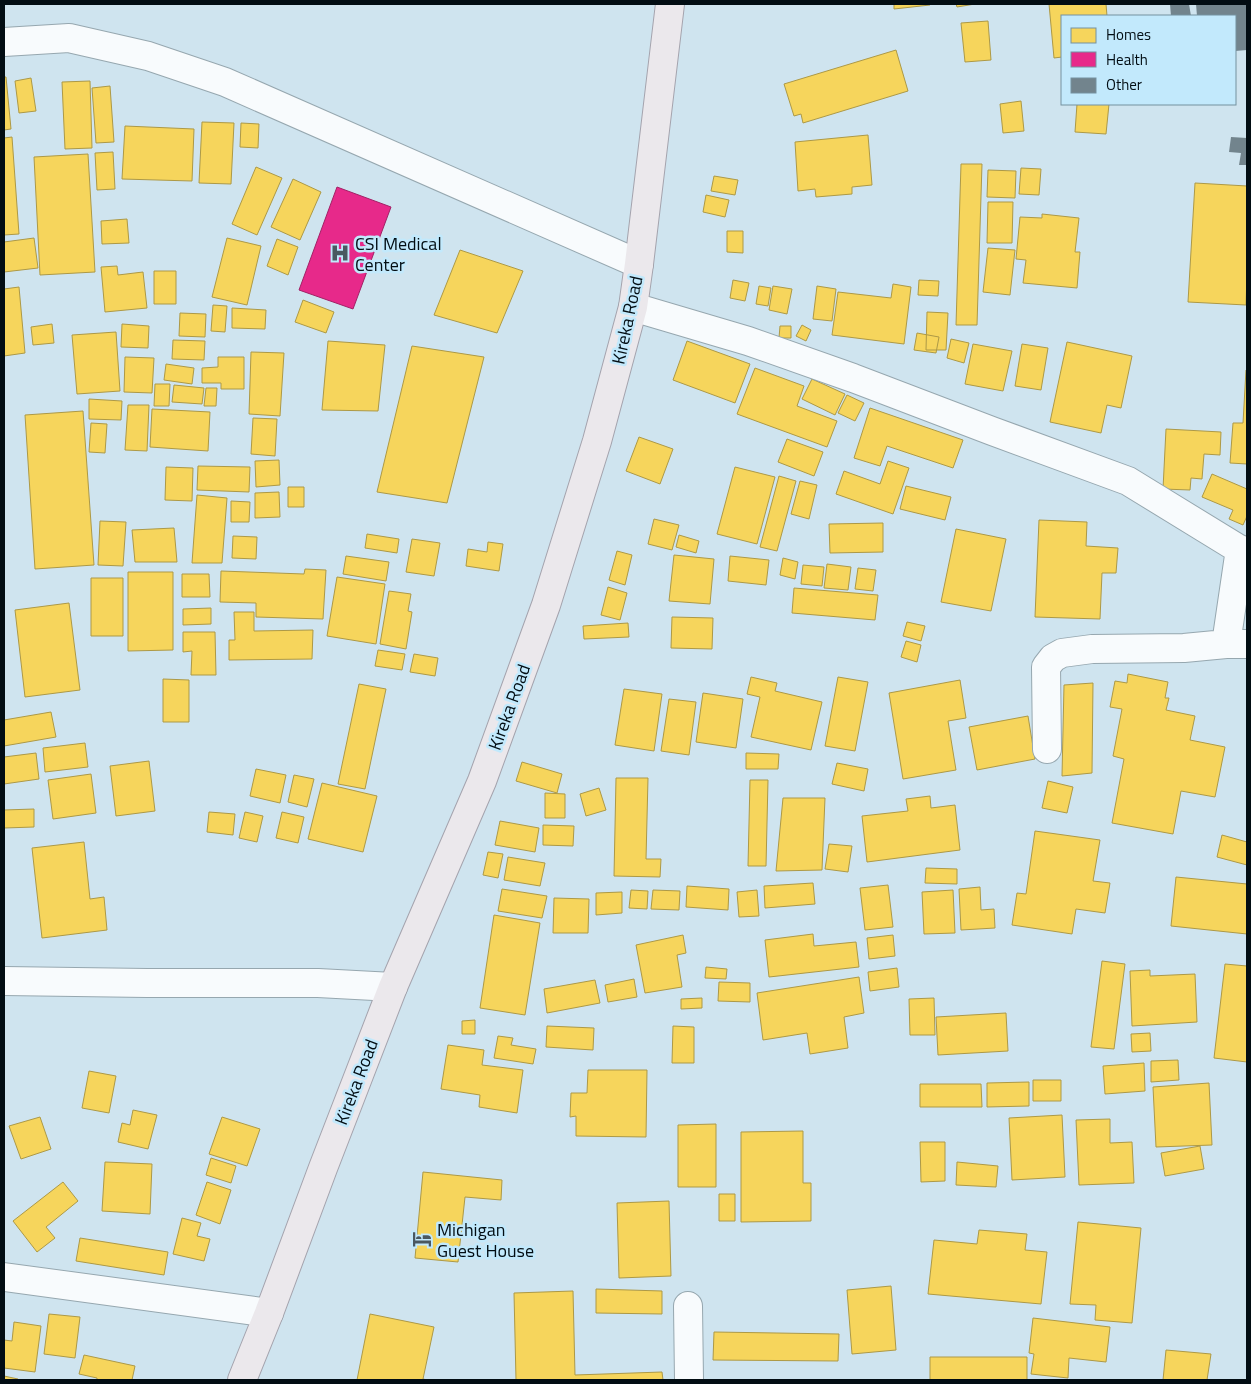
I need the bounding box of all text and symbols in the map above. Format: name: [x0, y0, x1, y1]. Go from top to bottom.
legend: [1061, 15, 1236, 105]
text: Homes: [1106, 23, 1151, 46]
text: Health: [1106, 48, 1148, 71]
text: Other: [1106, 73, 1142, 96]
place label: CSI Medical Center: [355, 230, 442, 278]
hospital icon: CSI Medical Center: [329, 242, 351, 264]
street label: Kireka Road: [604, 273, 650, 367]
street label: Kireka Road: [481, 660, 537, 754]
street label: Kireka Road: [327, 1035, 385, 1129]
place label: Michigan Guest House: [437, 1216, 534, 1264]
hotel icon: Michigan Guest House: [411, 1228, 433, 1250]

